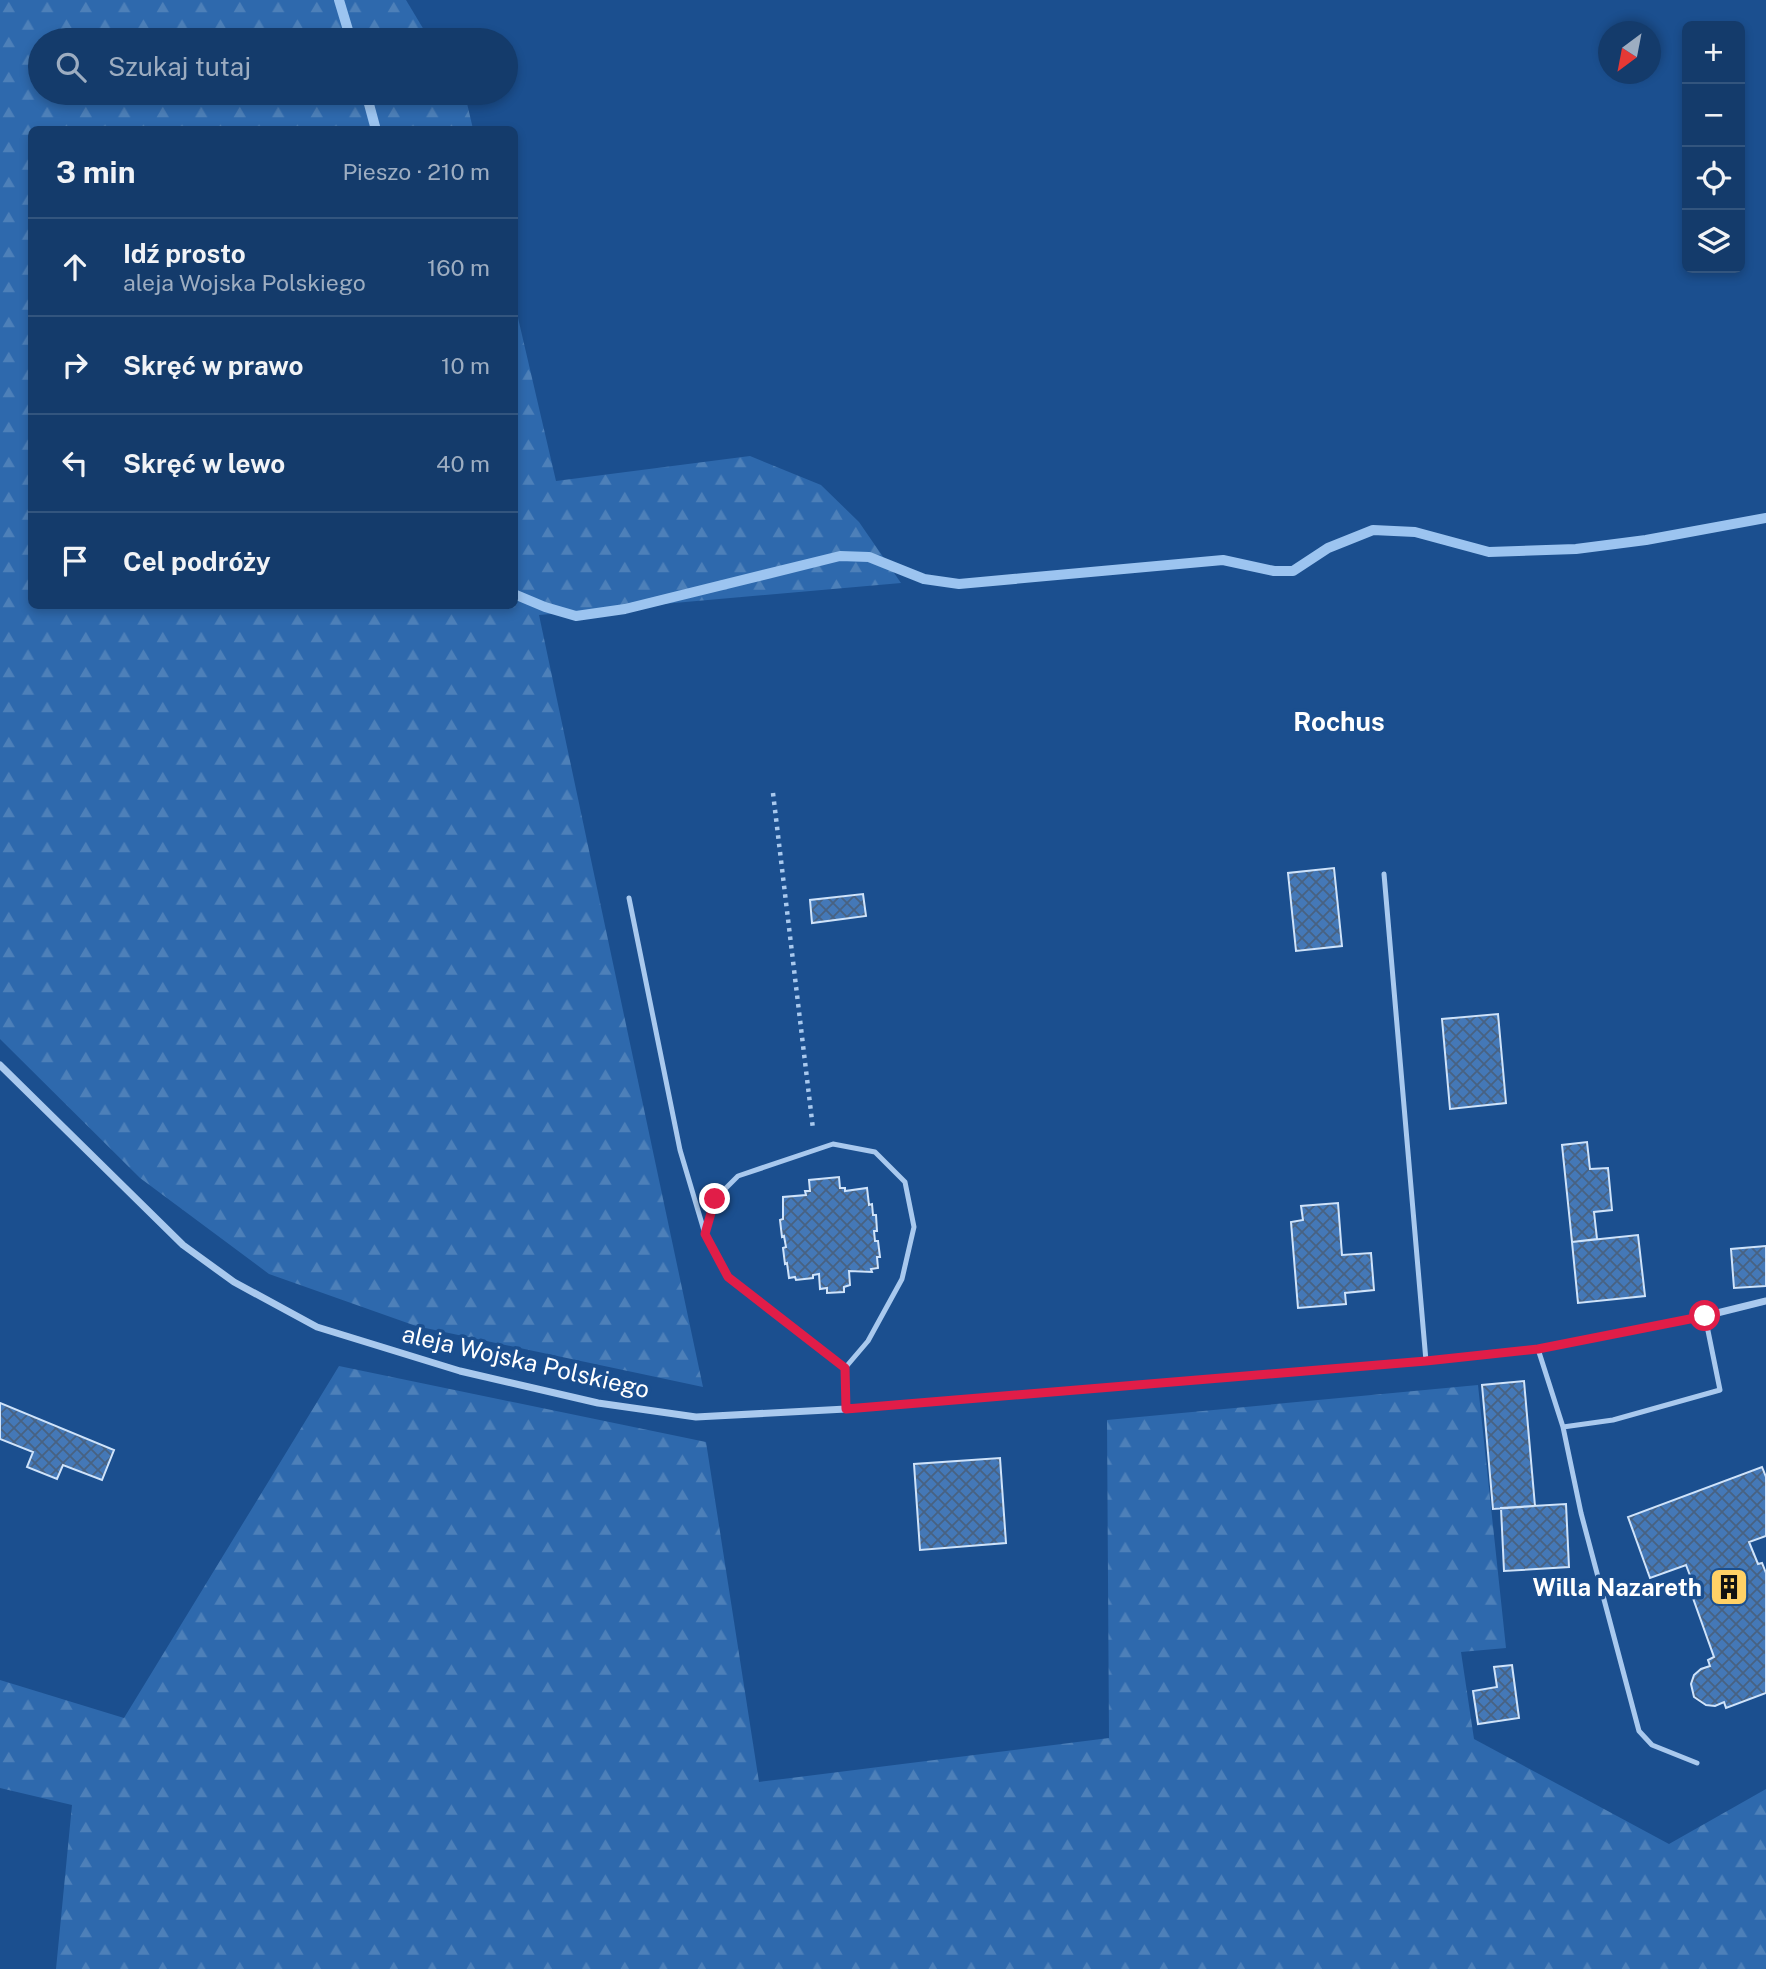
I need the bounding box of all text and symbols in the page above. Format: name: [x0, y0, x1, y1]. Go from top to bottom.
north arrow: [1598, 21, 1661, 84]
map controls: [1682, 21, 1745, 273]
button: +: [1682, 21, 1745, 84]
search box: [28, 28, 518, 105]
icon: search: [52, 48, 90, 86]
text: Szukaj tutaj: [108, 51, 251, 82]
button: −: [1682, 84, 1745, 147]
button: locate: [1682, 147, 1745, 210]
text: 3 min: [56, 154, 135, 190]
text: Pieszo · 210 m: [342, 158, 490, 185]
button: layers: [1682, 210, 1745, 273]
text: Idź prosto: [123, 238, 246, 269]
icon: ahead: [56, 248, 94, 286]
text: 160 m: [427, 254, 490, 281]
text: aleja Wojska Polskiego: [123, 269, 366, 296]
icon: right: [56, 346, 94, 384]
text: Skręć w prawo: [123, 350, 303, 381]
text: 10 m: [441, 352, 490, 379]
icon: left: [56, 444, 94, 482]
text: Skręć w lewo: [123, 448, 285, 479]
text: 40 m: [436, 450, 490, 477]
icon: arrive: [56, 542, 94, 580]
text: Cel podróży: [123, 546, 271, 577]
district label: Rochus: [1293, 706, 1385, 737]
route end: [699, 1183, 730, 1214]
route start: [1689, 1300, 1720, 1331]
street label: aleja Wojska Polskiego: [399, 1319, 653, 1403]
building icon: Willa Nazareth: [1708, 1566, 1750, 1608]
place label: Willa Nazareth: [1532, 1573, 1702, 1601]

